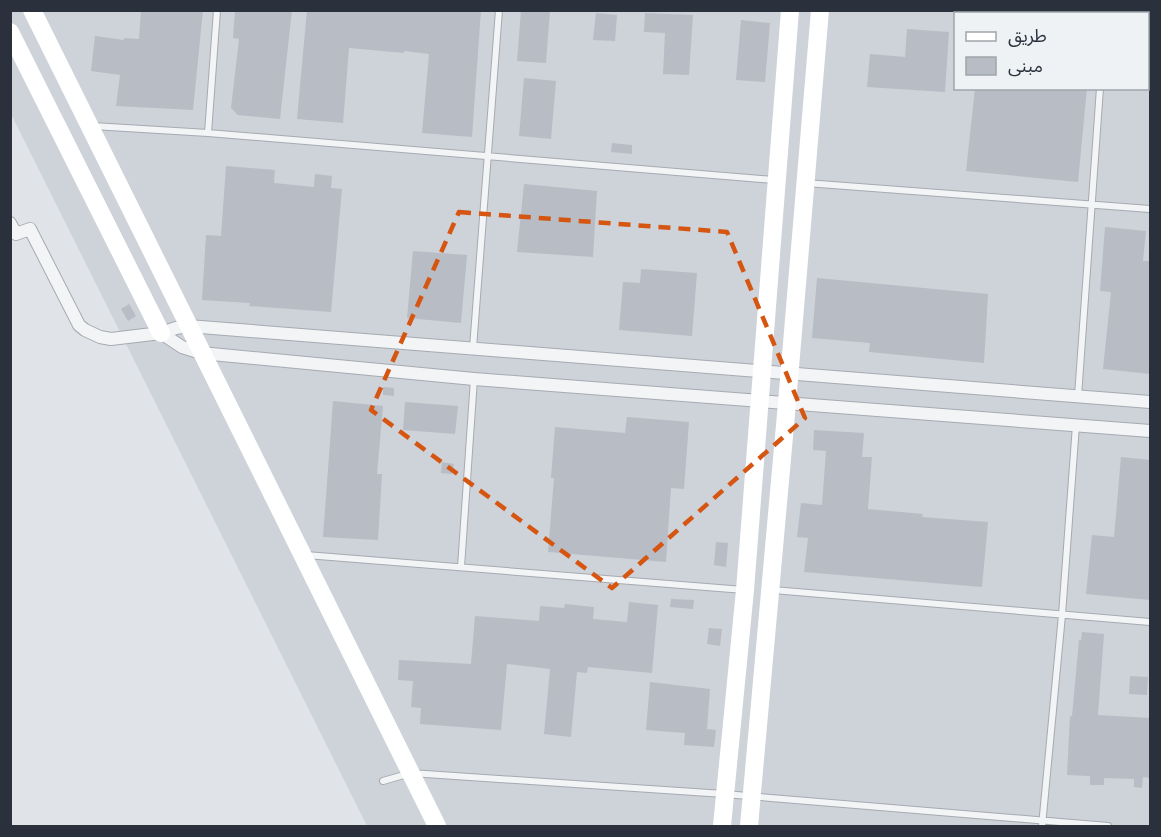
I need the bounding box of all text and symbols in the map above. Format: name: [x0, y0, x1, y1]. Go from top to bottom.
legend: [954, 12, 1149, 90]
text: طريق: [1008, 24, 1047, 48]
text: مبنى: [1008, 54, 1043, 78]

